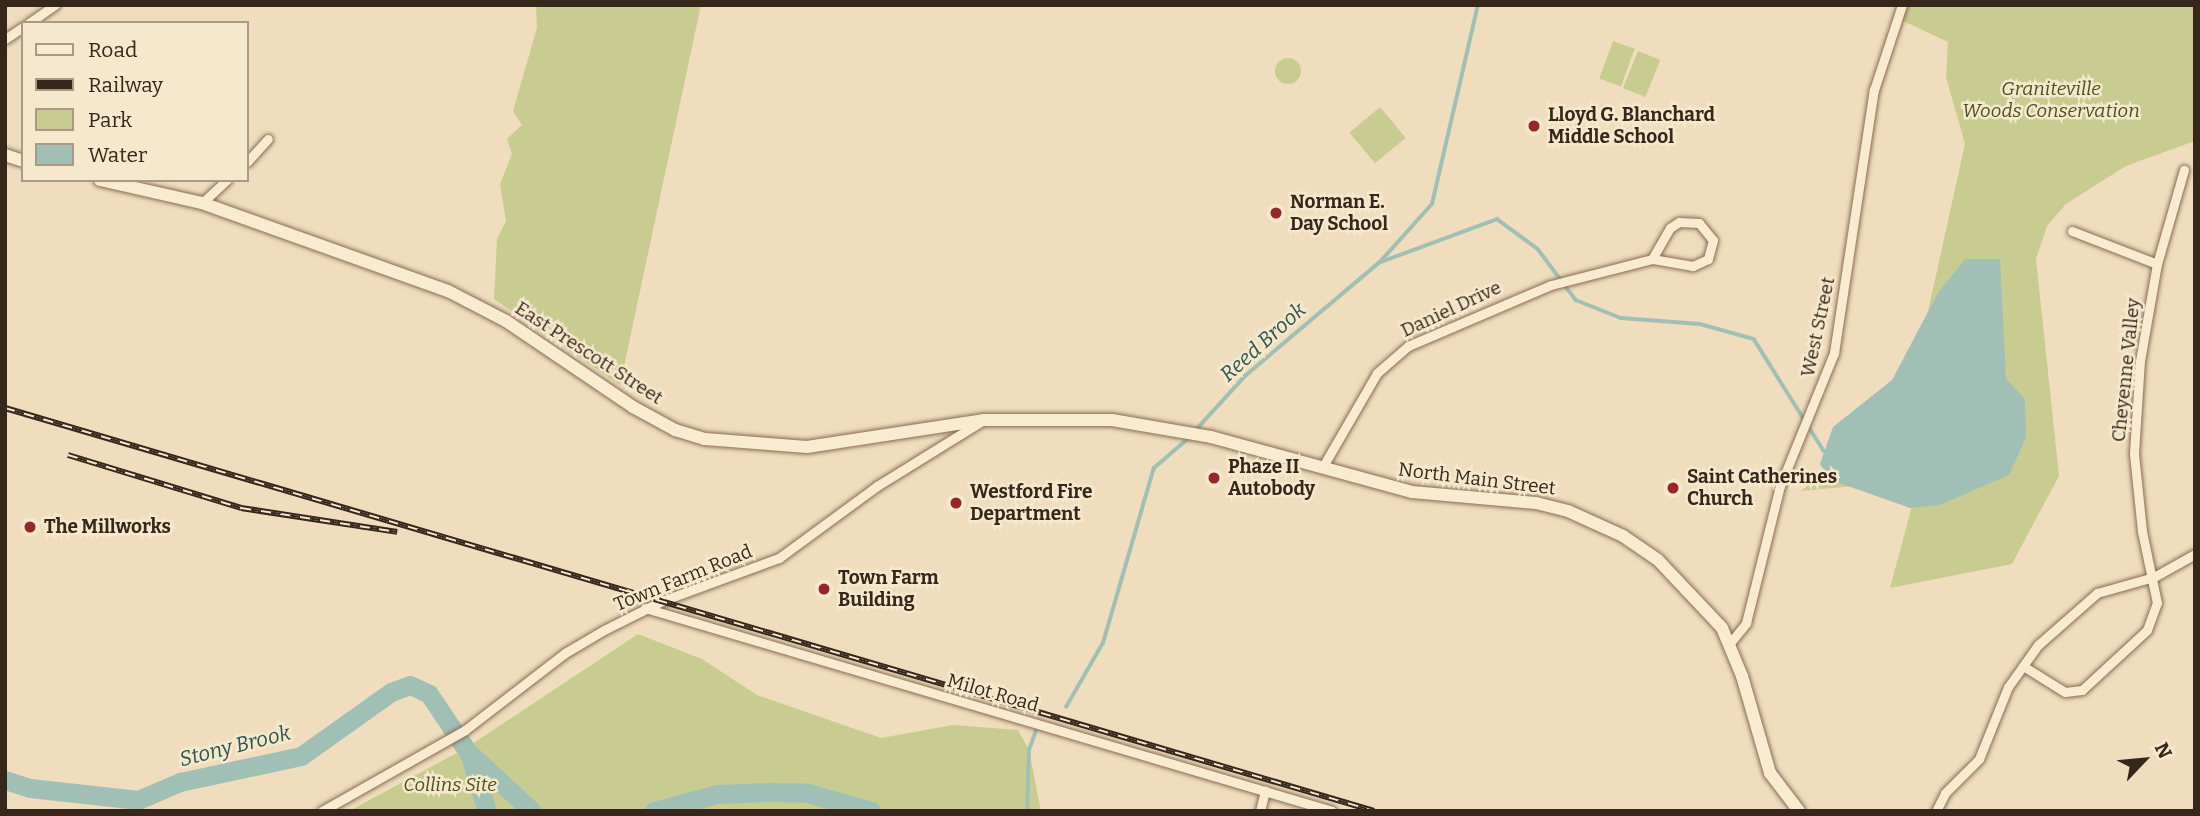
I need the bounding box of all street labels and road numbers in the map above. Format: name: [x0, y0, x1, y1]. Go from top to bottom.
street label: West Street: [1796, 275, 1840, 379]
street label: Daniel Drive: [1397, 276, 1505, 342]
street label: East Prescott Street: [511, 297, 667, 409]
street label: Cheyenne Valley: [2107, 297, 2145, 443]
street label: North Main Street: [1397, 458, 1557, 500]
street label: Town Farm Road: [611, 540, 755, 616]
street label: Milot Road: [945, 669, 1041, 717]

